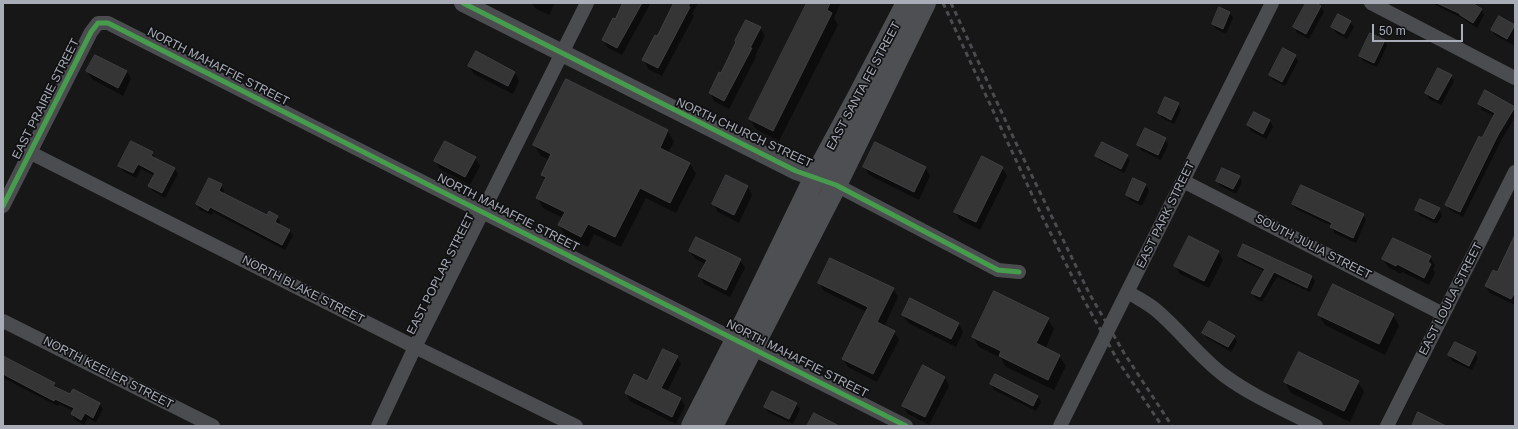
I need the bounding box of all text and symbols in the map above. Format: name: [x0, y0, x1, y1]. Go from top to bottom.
scale bar: [1374, 16, 1465, 42]
street label: EAST SANTA FE STREET: [824, 19, 904, 153]
text: 50 m: [1379, 24, 1406, 38]
street label: NORTH MAHAFFIE STREET: [145, 25, 291, 109]
street label: EAST PRAIRIE STREET: [9, 36, 83, 162]
street label: NORTH CHURCH STREET: [674, 95, 814, 171]
street label: EAST PARK STREET: [1134, 159, 1198, 271]
street label: NORTH MAHAFFIE STREET: [435, 171, 581, 255]
street label: EAST POPLAR STREET: [404, 211, 478, 337]
street label: SOUTH JULIA STREET: [1252, 211, 1374, 283]
street label: EAST LOULA STREET: [1416, 240, 1486, 358]
street label: NORTH BLAKE STREET: [240, 253, 366, 327]
street label: NORTH MAHAFFIE STREET: [724, 317, 870, 401]
street label: NORTH KEELER STREET: [41, 334, 175, 412]

